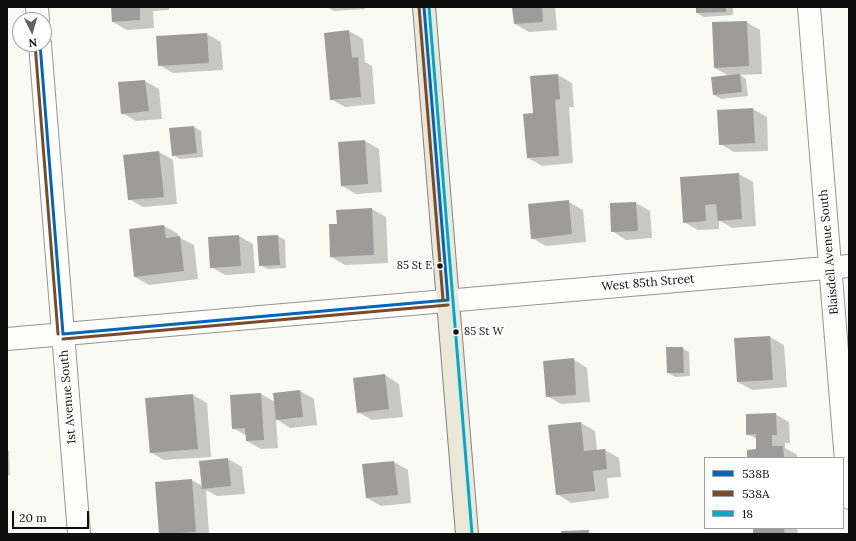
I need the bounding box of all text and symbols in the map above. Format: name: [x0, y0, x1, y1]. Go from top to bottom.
north arrow: [12, 12, 52, 52]
text: N: [28, 36, 38, 50]
street label: Blaisdell Avenue South: [816, 189, 842, 315]
place label: 85 St E: [397, 259, 432, 273]
marker: 85 St E: [435, 261, 445, 271]
street label: West 85th Street: [601, 272, 695, 294]
place label: 85 St W: [464, 325, 503, 339]
marker: 85 St W: [451, 327, 461, 337]
street label: 1st Avenue South: [57, 349, 79, 445]
legend: [704, 457, 844, 529]
text: 538B: [742, 466, 769, 481]
text: 538A: [742, 486, 769, 501]
scale bar: [14, 503, 91, 529]
text: 18: [742, 506, 753, 521]
text: 20 m: [19, 510, 47, 525]

